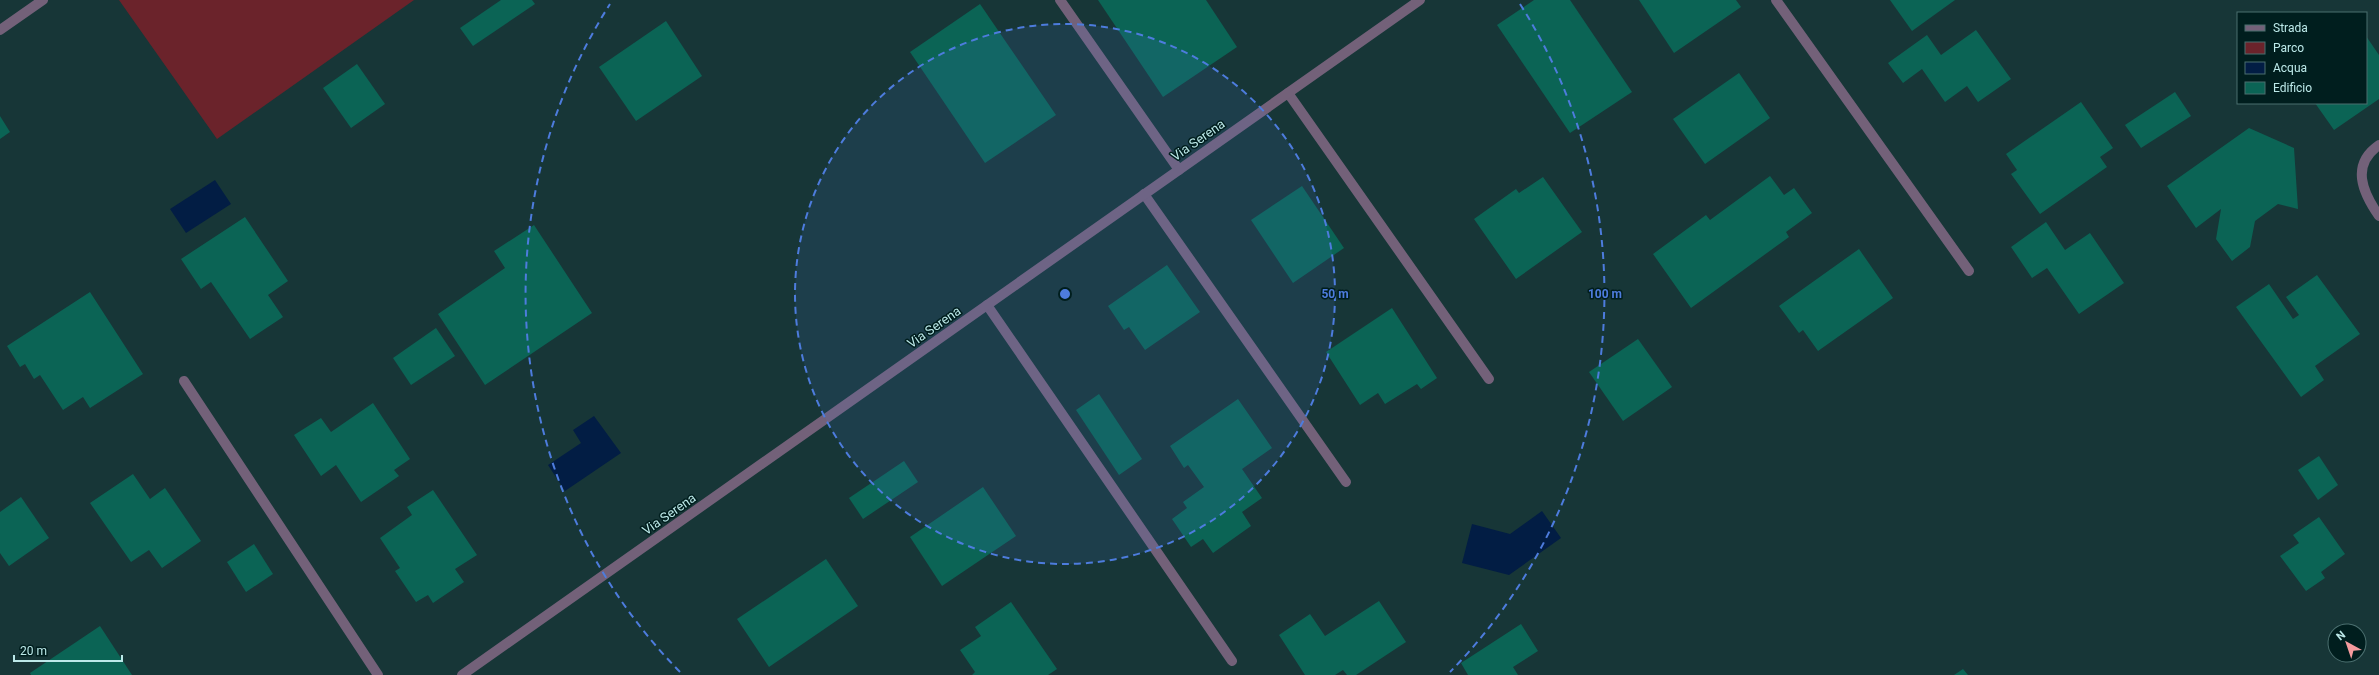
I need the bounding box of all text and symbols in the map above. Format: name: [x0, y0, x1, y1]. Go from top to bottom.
legend: [2237, 12, 2367, 104]
text: Strada: [2273, 21, 2308, 35]
text: Parco: [2273, 41, 2304, 55]
text: Acqua: [2273, 61, 2307, 75]
text: Edificio: [2273, 81, 2312, 95]
street label: Via Serena: [1168, 116, 1228, 164]
centre of rings: [1058, 287, 1072, 301]
text: 50 m: [1321, 287, 1349, 301]
text: 100 m: [1588, 287, 1622, 301]
street label: Via Serena: [904, 303, 964, 351]
street label: Via Serena: [639, 490, 699, 538]
north arrow: [2327, 623, 2367, 663]
text: N: [2334, 628, 2348, 643]
scale bar: [14, 637, 122, 663]
text: 20 m: [20, 644, 47, 658]

